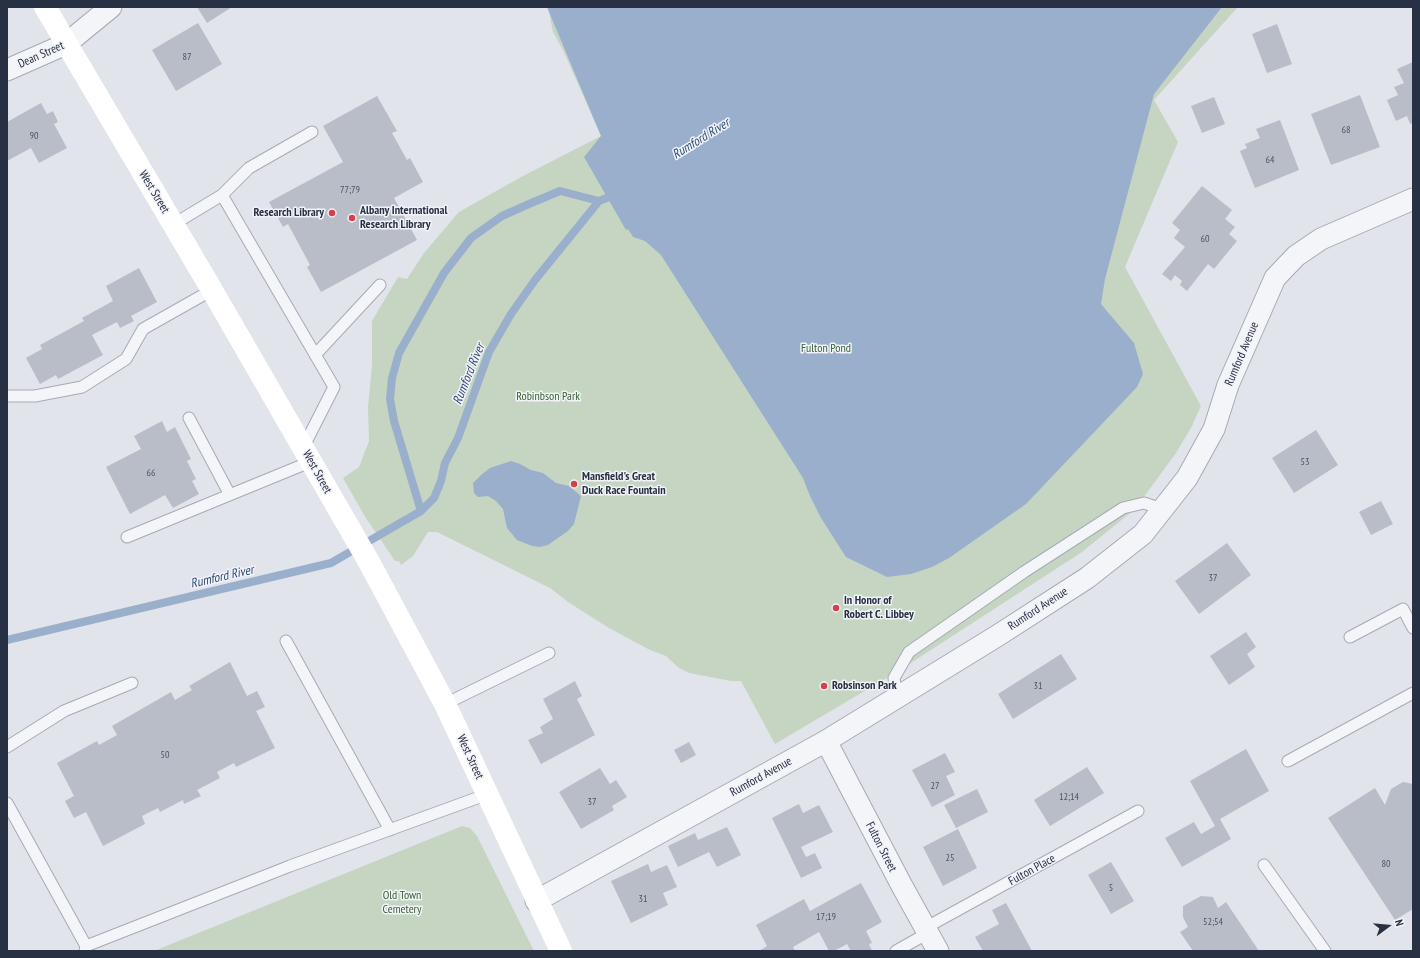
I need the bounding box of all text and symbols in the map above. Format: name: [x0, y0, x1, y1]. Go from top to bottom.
street label: Dean Street: [16, 39, 66, 71]
house number: 87: [183, 51, 191, 63]
water label: Rumford River: [670, 115, 732, 163]
house number: 68: [1342, 124, 1350, 136]
house number: 90: [30, 130, 38, 142]
house number: 64: [1266, 154, 1274, 166]
street label: West Street: [136, 168, 172, 216]
house number: 77;79: [340, 184, 360, 196]
place label: Albany International Research Library: [360, 204, 447, 232]
place label: Research Library: [254, 206, 324, 220]
marker: Research Library: [327, 208, 337, 218]
marker: Albany International Research Library: [347, 213, 357, 223]
house number: 60: [1201, 233, 1209, 245]
street label: Rumford Avenue: [1222, 320, 1262, 388]
water label: Rumford River: [450, 341, 488, 407]
park label: Fulton Pond: [801, 342, 851, 356]
park label: Robinbson Park: [516, 390, 580, 404]
street label: West Street: [299, 448, 335, 496]
house number: 53: [1301, 456, 1309, 468]
house number: 66: [147, 467, 155, 479]
place label: Mansfield's Great Duck Race Fountain: [582, 470, 666, 498]
marker: Mansfield's Great Duck Race Fountain: [569, 479, 579, 489]
water label: Rumford River: [189, 562, 255, 592]
house number: 37: [1209, 572, 1217, 584]
street label: Rumford Avenue: [1005, 584, 1071, 634]
place label: In Honor of Robert C. Libbey: [844, 594, 914, 622]
marker: In Honor of Robert C. Libbey: [831, 603, 841, 613]
place label: Robsinson Park: [832, 679, 897, 693]
house number: 31: [1034, 680, 1042, 692]
marker: Robsinson Park: [819, 681, 829, 691]
street label: West Street: [453, 733, 487, 781]
house number: 50: [161, 749, 169, 761]
street label: Rumford Avenue: [728, 754, 794, 800]
house number: 27: [931, 780, 939, 792]
house number: 12;14: [1059, 791, 1079, 803]
house number: 37: [588, 796, 596, 808]
street label: Fulton Street: [862, 820, 900, 874]
street label: Fulton Place: [1006, 851, 1058, 889]
house number: 25: [946, 852, 954, 864]
house number: 80: [1382, 858, 1390, 870]
house number: 5: [1109, 882, 1113, 894]
park label: Old Town Cemetery: [383, 889, 421, 917]
house number: 31: [639, 893, 647, 905]
north arrow: [1368, 906, 1408, 946]
house number: 17;19: [816, 911, 836, 923]
house number: 52;54: [1203, 916, 1223, 928]
text: N: [1392, 918, 1407, 927]

